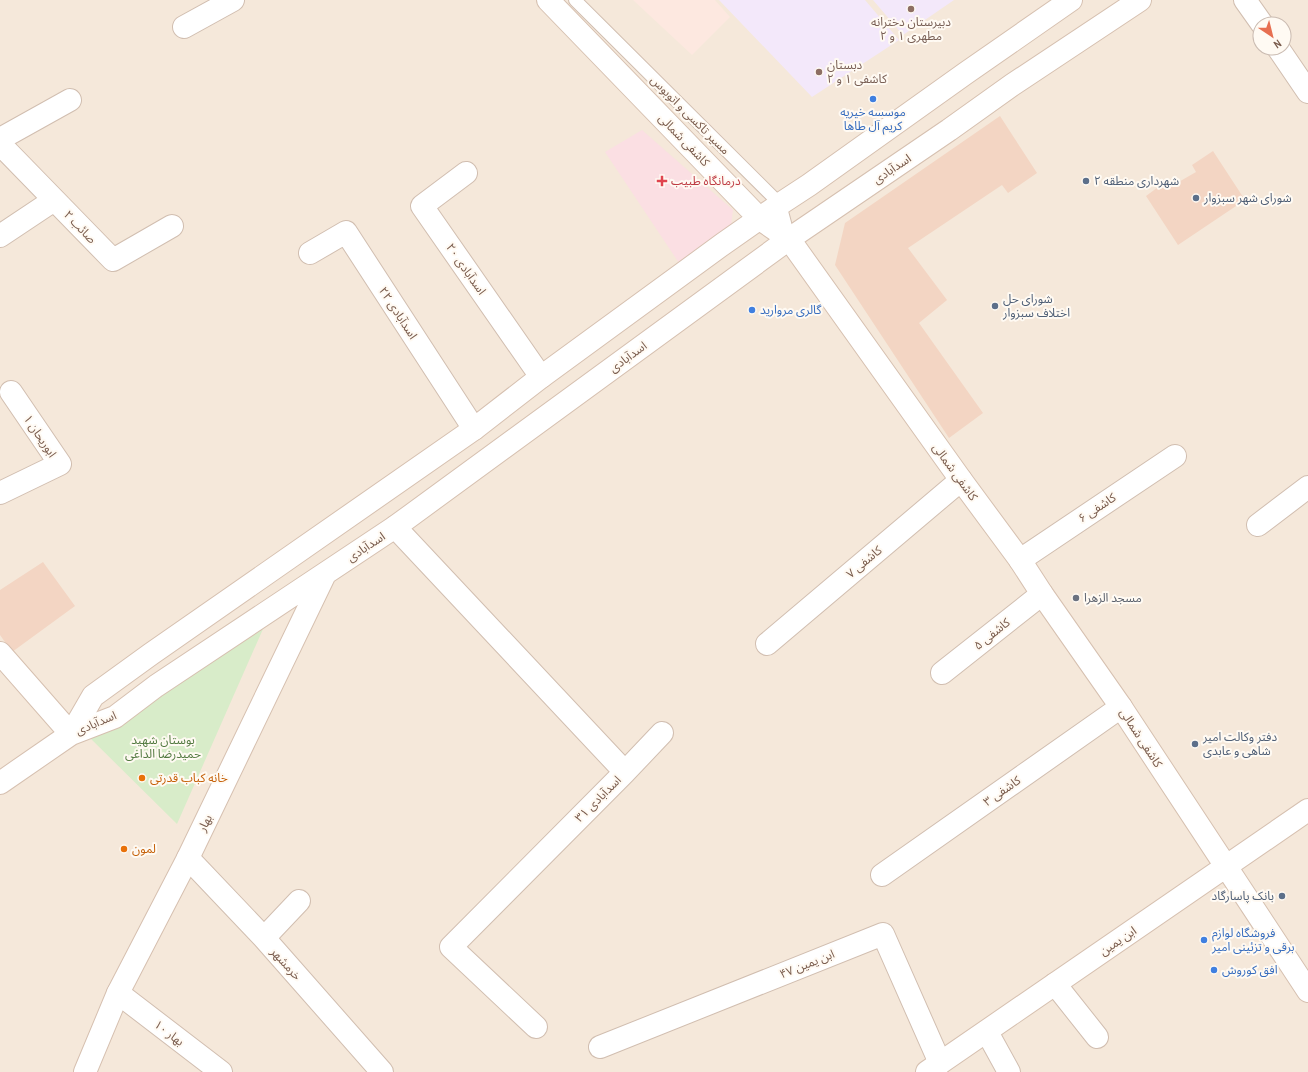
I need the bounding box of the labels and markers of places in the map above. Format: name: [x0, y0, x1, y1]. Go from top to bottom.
marker: دبیرستان دخترانه مطهری ۱ و ۲: [906, 4, 916, 14]
place label: دبیرستان دخترانه مطهری ۱ و ۲: [871, 14, 951, 44]
place label: دبستان کاشفی ۱ و ۲: [827, 57, 888, 87]
marker: دبستان کاشفی ۱ و ۲: [814, 67, 824, 77]
marker: موسسه خیریه کریم آل طاها: [868, 94, 878, 104]
place label: موسسه خیریه کریم آل طاها: [840, 104, 906, 135]
place label: درمانگاه طبیب: [671, 173, 741, 189]
place label: شهرداری منطقه ۲: [1094, 173, 1179, 189]
marker: درمانگاه طبیب: [656, 175, 668, 187]
marker: شهرداری منطقه ۲: [1081, 176, 1091, 186]
place label: شورای شهر سبزوار: [1203, 190, 1292, 206]
marker: شورای شهر سبزوار: [1191, 193, 1201, 203]
place label: شورای حل اختلاف سبزوار: [1002, 291, 1070, 321]
marker: شورای حل اختلاف سبزوار: [990, 301, 1000, 311]
place label: گالری مروارید: [760, 302, 823, 318]
marker: گالری مروارید: [747, 305, 757, 315]
place label: مسجد الزهرا: [1084, 590, 1142, 606]
marker: مسجد الزهرا: [1071, 593, 1081, 603]
place label: دفتر وکالت امیر شاهی و عابدی: [1202, 729, 1277, 759]
marker: دفتر وکالت امیر شاهی و عابدی: [1190, 739, 1200, 749]
place label: خانه کباب قدرتی: [150, 770, 228, 786]
marker: خانه کباب قدرتی: [137, 773, 147, 783]
place label: لمون: [132, 841, 156, 857]
marker: لمون: [119, 844, 129, 854]
place label: بانک پاسارگاد: [1212, 888, 1274, 904]
marker: بانک پاسارگاد: [1277, 891, 1287, 901]
place label: فروشگاه لوازم برقی و تزئینی امیر: [1211, 925, 1294, 955]
marker: فروشگاه لوازم برقی و تزئینی امیر: [1199, 935, 1209, 945]
place label: افق کوروش: [1222, 962, 1278, 978]
marker: افق کوروش: [1209, 965, 1219, 975]

